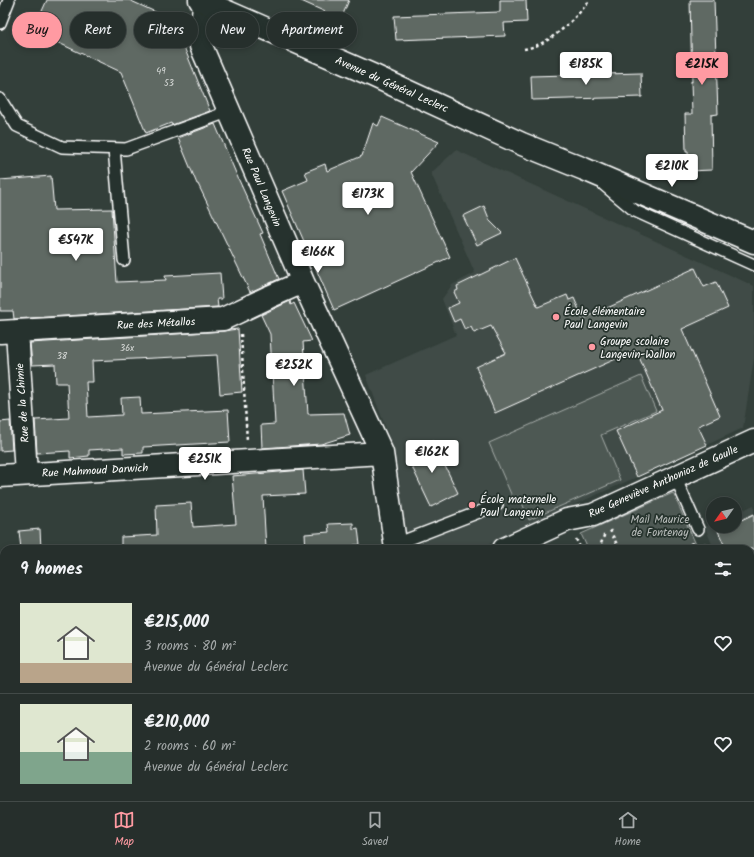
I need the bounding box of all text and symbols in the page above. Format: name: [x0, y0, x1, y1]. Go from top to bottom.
chip: Buy: [12, 12, 62, 48]
chip: Rent: [70, 12, 126, 48]
chip: Filters: [134, 12, 198, 48]
chip: New: [206, 12, 259, 48]
chip: Apartment: [267, 12, 357, 48]
street label: Avenue du Général Leclerc: [332, 52, 451, 118]
pin: €185K: [558, 52, 614, 86]
pin: €215K: [674, 52, 730, 86]
text: €185K: [569, 54, 603, 75]
text: €215K: [685, 54, 719, 75]
house number: 49: [156, 64, 166, 79]
house number: 53: [164, 76, 174, 91]
street label: Rue Paul Langevin: [236, 145, 286, 230]
pin: €210K: [644, 154, 700, 188]
text: €210K: [655, 156, 689, 177]
pin: €173K: [340, 182, 396, 216]
text: €173K: [351, 184, 385, 205]
pin: €547K: [48, 228, 104, 262]
text: €547K: [58, 230, 94, 251]
pin: €166K: [290, 240, 346, 274]
text: €166K: [301, 242, 335, 263]
place label: École élémentaire Paul Langevin: [564, 303, 645, 334]
marker: École élémentaire Paul Langevin: [551, 312, 561, 322]
street label: Rue des Métallos: [116, 313, 196, 335]
place label: Groupe scolaire Langevin-Wallon: [600, 333, 676, 364]
house number: 36x: [120, 341, 134, 356]
marker: Groupe scolaire Langevin-Wallon: [587, 342, 597, 352]
house number: 38: [57, 349, 68, 364]
pin: €252K: [266, 353, 322, 387]
text: €252K: [275, 355, 313, 376]
street label: Rue de la Chimie: [11, 363, 35, 443]
pin: €162K: [404, 440, 460, 474]
street label: Rue Geneviève Anthonioz de Gaulle: [586, 441, 741, 523]
text: €162K: [415, 442, 449, 463]
pin: €251K: [177, 447, 233, 481]
text: €251K: [188, 449, 222, 470]
street label: Rue Mahmoud Darwich: [41, 459, 149, 483]
place label: École maternelle Paul Langevin: [480, 491, 556, 522]
north arrow: [706, 497, 742, 533]
map controls: [706, 497, 742, 533]
marker: École maternelle Paul Langevin: [467, 500, 477, 510]
park label: Mail Maurice de Fontenay: [631, 511, 689, 542]
text: 9 homes: [20, 556, 83, 583]
icon: filters: [712, 558, 734, 580]
text: €215,000: [144, 609, 209, 636]
icon: home: [52, 619, 100, 667]
icon: heart: [712, 632, 734, 654]
text: 3 rooms · 80 m²: [144, 636, 236, 657]
text: Avenue du Général Leclerc: [144, 657, 288, 678]
text: €210,000: [144, 709, 209, 736]
icon: home: [52, 720, 100, 768]
icon: heart: [712, 733, 734, 755]
text: 2 rooms · 60 m²: [144, 736, 236, 757]
text: Avenue du Général Leclerc: [144, 757, 288, 778]
tab: Map: [113, 809, 135, 851]
tab: Saved: [362, 809, 388, 851]
tab: Home: [615, 809, 641, 851]

